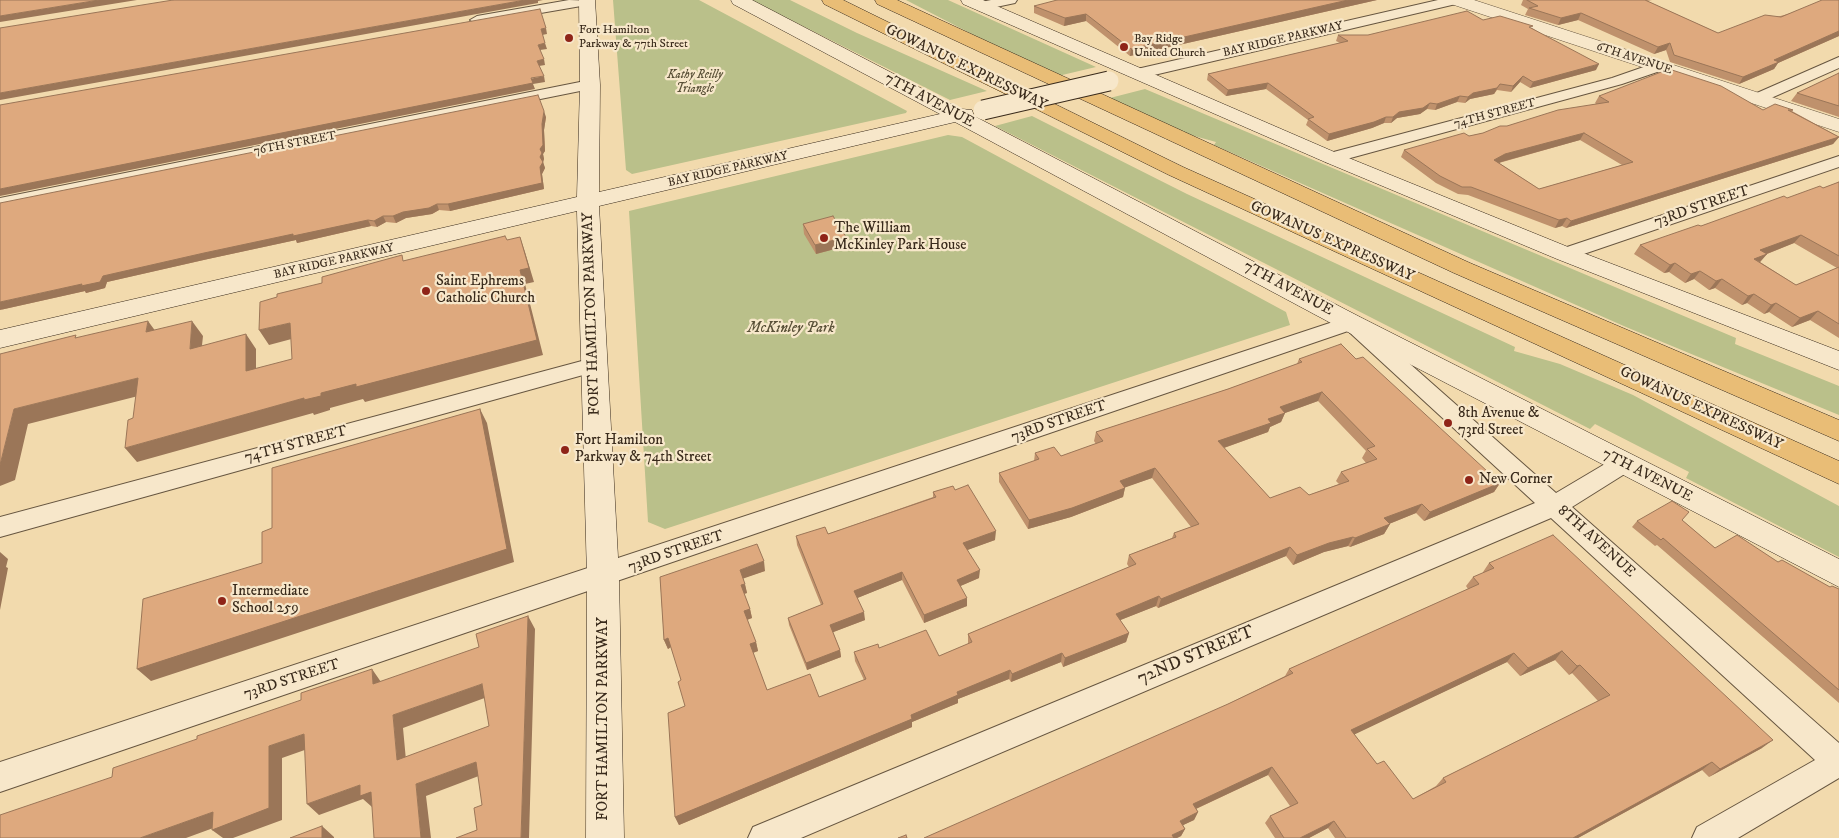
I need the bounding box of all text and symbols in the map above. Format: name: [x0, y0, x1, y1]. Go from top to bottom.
street label: BAY RIDGE PARKWAY: [1222, 19, 1344, 61]
street label: GOWANUS EXPRESSWAY: [882, 21, 1050, 115]
place label: Fort Hamilton Parkway & 77th Street: [579, 24, 688, 52]
marker: Fort Hamilton Parkway & 77th Street: [563, 32, 575, 44]
place label: Bay Ridge United Church: [1134, 33, 1206, 61]
street label: 6TH AVENUE: [1594, 40, 1674, 78]
marker: Bay Ridge United Church: [1118, 41, 1130, 53]
park label: Kathy Reilly Triangle: [667, 69, 723, 97]
street label: 7TH AVENUE: [881, 70, 977, 132]
street label: 74TH STREET: [1452, 96, 1538, 132]
street label: 76TH STREET: [253, 129, 337, 159]
street label: BAY RIDGE PARKWAY: [667, 149, 789, 191]
street label: 73RD STREET: [1652, 182, 1752, 232]
street label: GOWANUS EXPRESSWAY: [1247, 198, 1417, 286]
street label: FORT HAMILTON PARKWAY: [579, 212, 605, 416]
place label: The William McKinley Park House: [834, 220, 966, 255]
marker: The William McKinley Park House: [818, 232, 830, 244]
street label: BAY RIDGE PARKWAY: [273, 241, 395, 283]
street label: 7TH AVENUE: [1240, 258, 1336, 320]
place label: Saint Ephrems Catholic Church: [436, 273, 535, 308]
marker: Saint Ephrems Catholic Church: [420, 285, 432, 297]
park label: McKinley Park: [748, 320, 834, 338]
street label: GOWANUS EXPRESSWAY: [1617, 363, 1785, 455]
street label: 73RD STREET: [1009, 397, 1109, 447]
place label: 8th Avenue & 73rd Street: [1458, 405, 1539, 440]
marker: 8th Avenue & 73rd Street: [1442, 417, 1454, 429]
street label: 74TH STREET: [243, 423, 349, 467]
place label: Fort Hamilton Parkway & 74th Street: [575, 432, 712, 467]
marker: Fort Hamilton Parkway & 74th Street: [559, 444, 571, 456]
street label: 7TH AVENUE: [1599, 446, 1695, 506]
place label: New Corner: [1479, 471, 1552, 489]
marker: New Corner: [1463, 474, 1475, 486]
street label: 8TH AVENUE: [1553, 502, 1639, 582]
street label: 73RD STREET: [626, 527, 726, 577]
place label: Intermediate School 259: [232, 583, 309, 618]
marker: Intermediate School 259: [216, 595, 228, 607]
street label: FORT HAMILTON PARKWAY: [595, 617, 613, 821]
street label: 72ND STREET: [1134, 622, 1258, 690]
street label: 73RD STREET: [242, 656, 342, 704]

